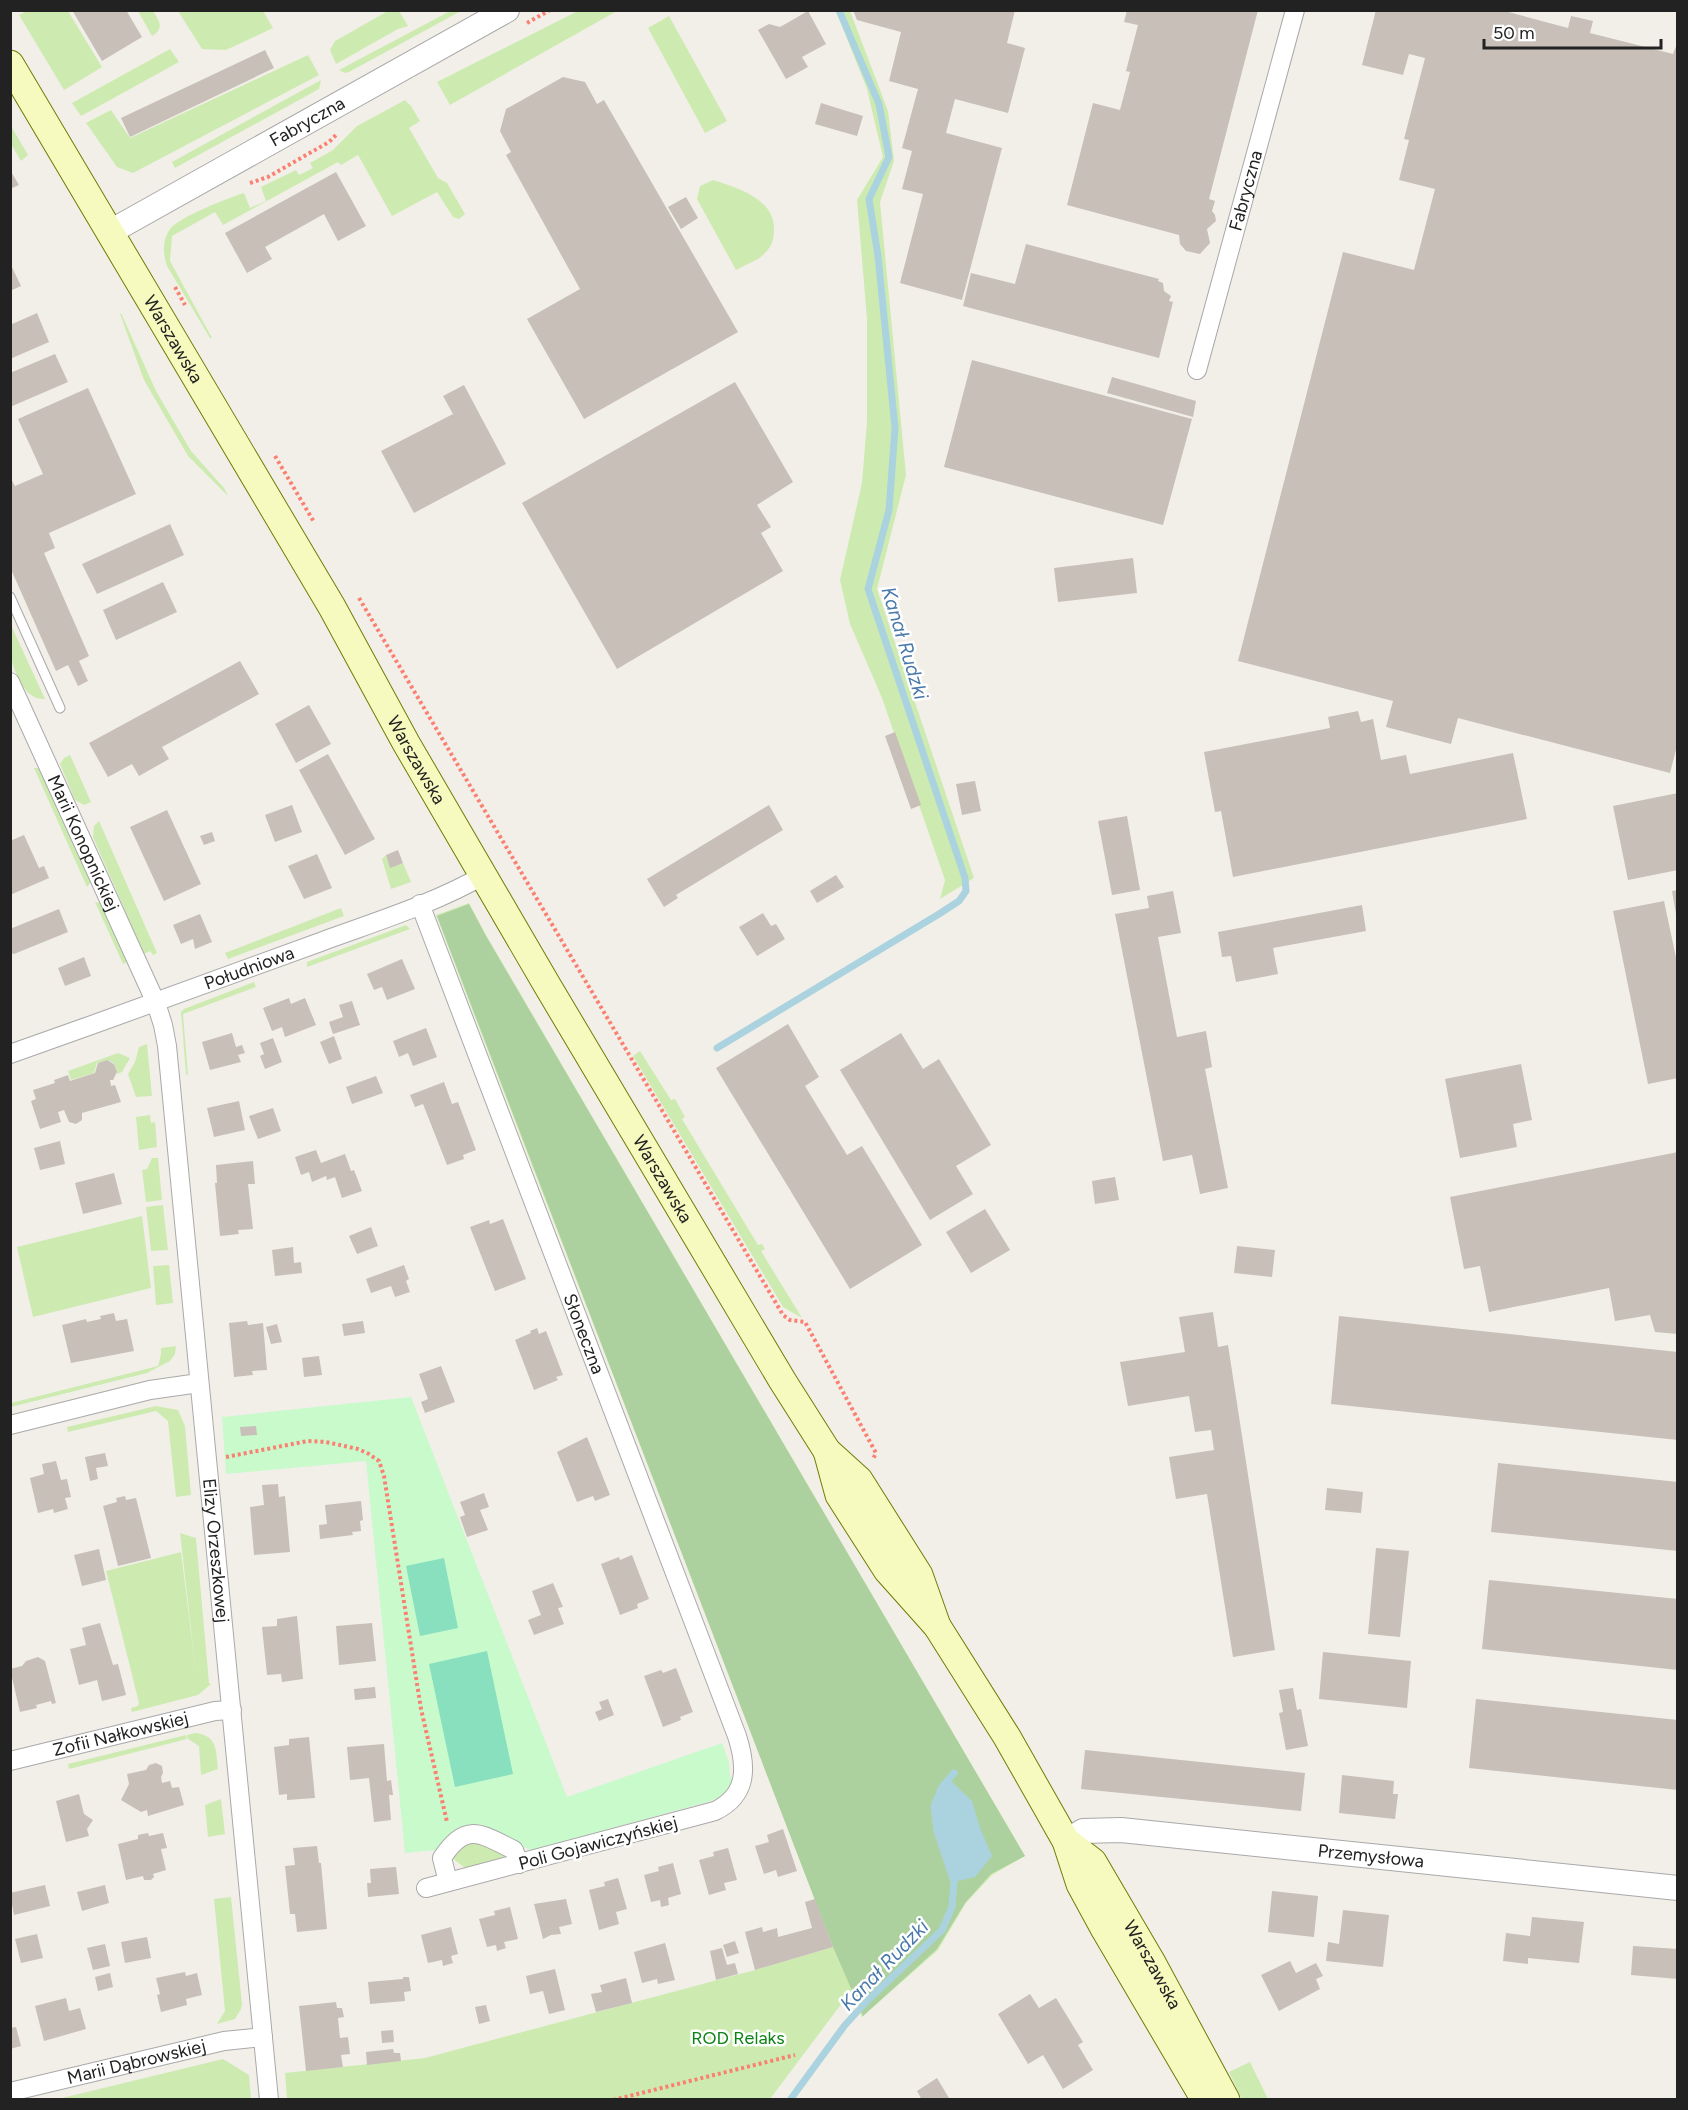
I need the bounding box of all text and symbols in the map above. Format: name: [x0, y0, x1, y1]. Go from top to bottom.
scale bar: [1484, 12, 1661, 50]
text: 50 m: [1493, 22, 1535, 44]
street label: Fabryczna: [266, 92, 349, 151]
street label: Fabryczna: [1224, 148, 1267, 233]
street label: Warszawska: [139, 291, 208, 387]
water label: Kanał Rudzki: [876, 584, 934, 703]
street label: Warszawska: [382, 712, 450, 808]
street label: Marii Konopnickiej: [43, 771, 124, 915]
street label: Południowa: [201, 942, 297, 994]
street label: Warszawska: [628, 1131, 697, 1227]
street label: Słoneczna: [558, 1291, 609, 1377]
street label: Elizy Orzeszkowej: [198, 1477, 234, 1624]
street label: Zofii Nałkowskiej: [51, 1707, 191, 1761]
street label: Poli Gojawiczyńskiej: [516, 1811, 680, 1875]
street label: Przemysłowa: [1317, 1840, 1425, 1872]
water label: Kanał Rudzki: [835, 1914, 933, 2015]
street label: Warszawska: [1119, 1916, 1186, 2013]
park label: ROD Relaks: [691, 2027, 785, 2049]
street label: Marii Dąbrowskiej: [65, 2035, 208, 2089]

